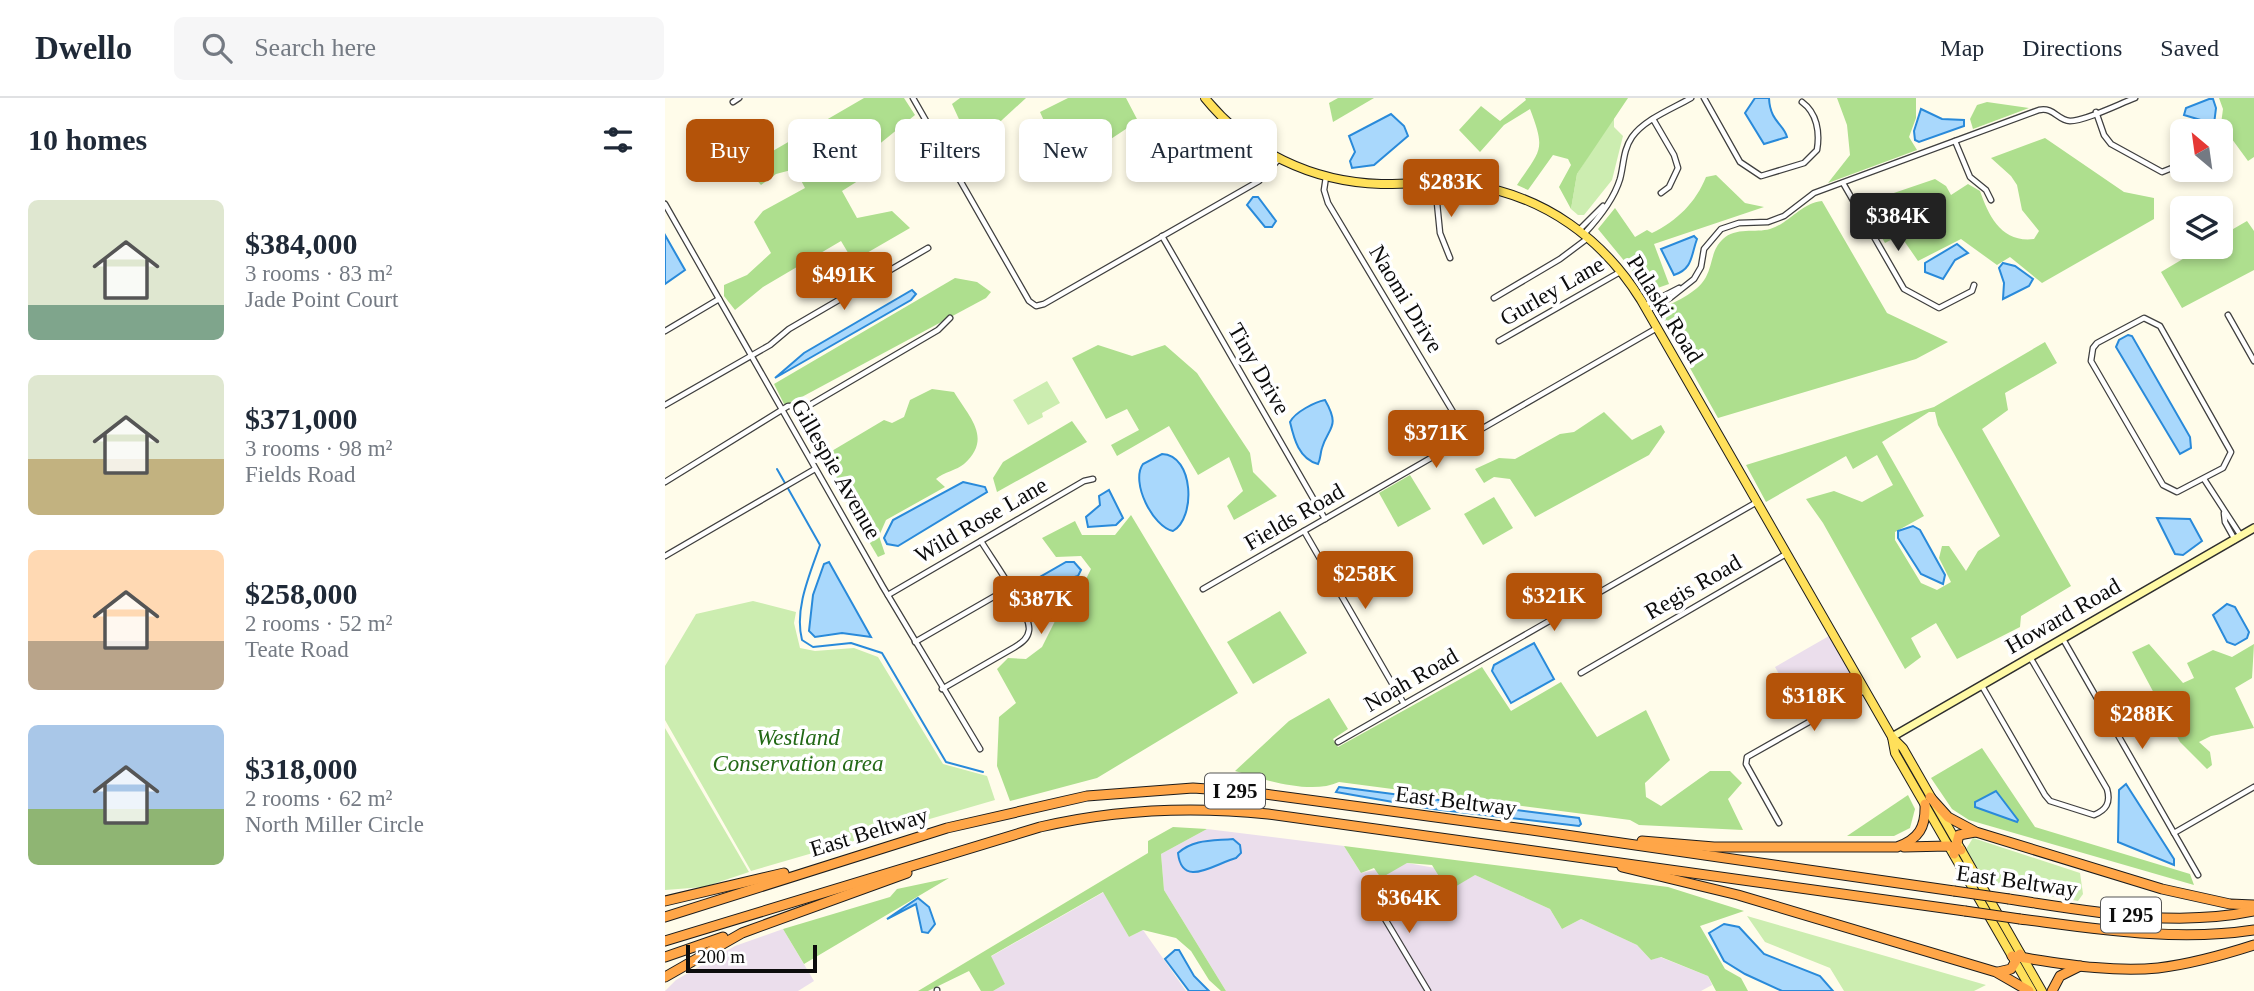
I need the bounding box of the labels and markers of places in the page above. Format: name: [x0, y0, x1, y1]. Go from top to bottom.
pin: $283K: [1402, 159, 1500, 219]
pin: $384K: [1849, 194, 1947, 253]
pin: $491K: [795, 252, 893, 312]
pin: $371K: [1387, 410, 1485, 470]
pin: $258K: [1316, 552, 1414, 611]
pin: $321K: [1505, 574, 1603, 633]
pin: $387K: [992, 576, 1090, 636]
pin: $318K: [1765, 674, 1863, 733]
pin: $288K: [2093, 692, 2191, 751]
pin: $364K: [1360, 876, 1458, 935]

